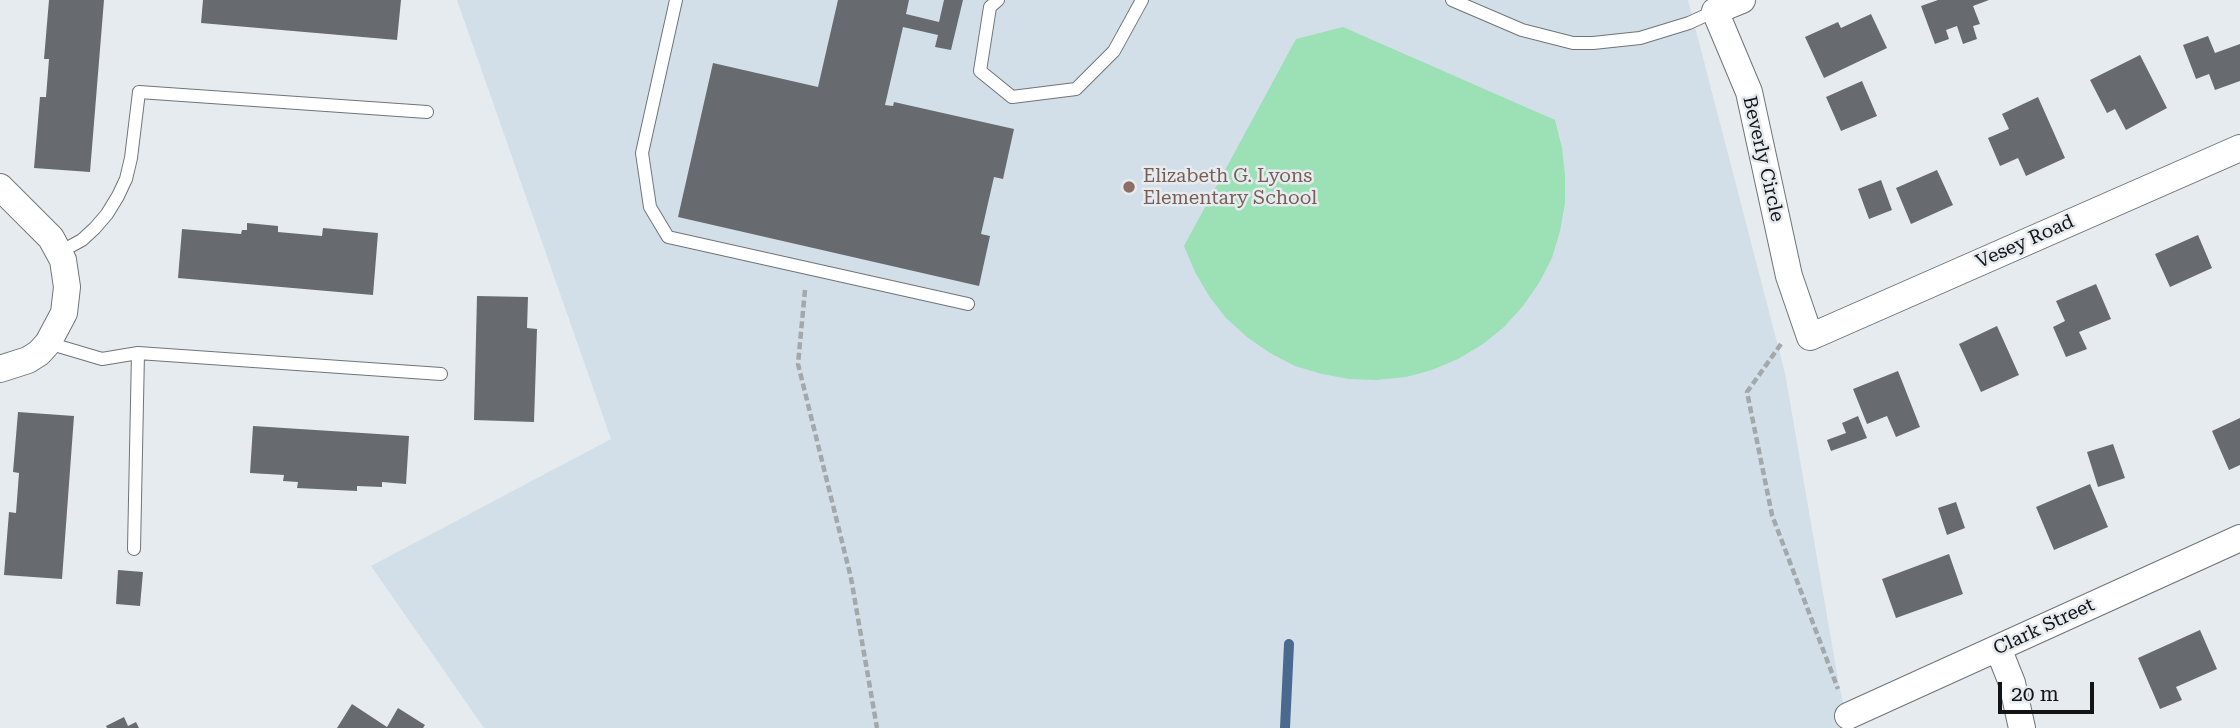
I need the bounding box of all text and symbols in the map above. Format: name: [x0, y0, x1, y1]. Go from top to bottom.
street label: Beverly Circle: [1737, 94, 1789, 224]
place label: Elizabeth G. Lyons Elementary School: [1143, 165, 1317, 209]
marker: Elizabeth G. Lyons Elementary School: [1121, 179, 1137, 195]
street label: Vesey Road: [1973, 210, 2077, 274]
street label: Clark Street: [1990, 594, 2098, 660]
scale bar: [2002, 668, 2098, 712]
text: 20 m: [2011, 682, 2059, 706]

